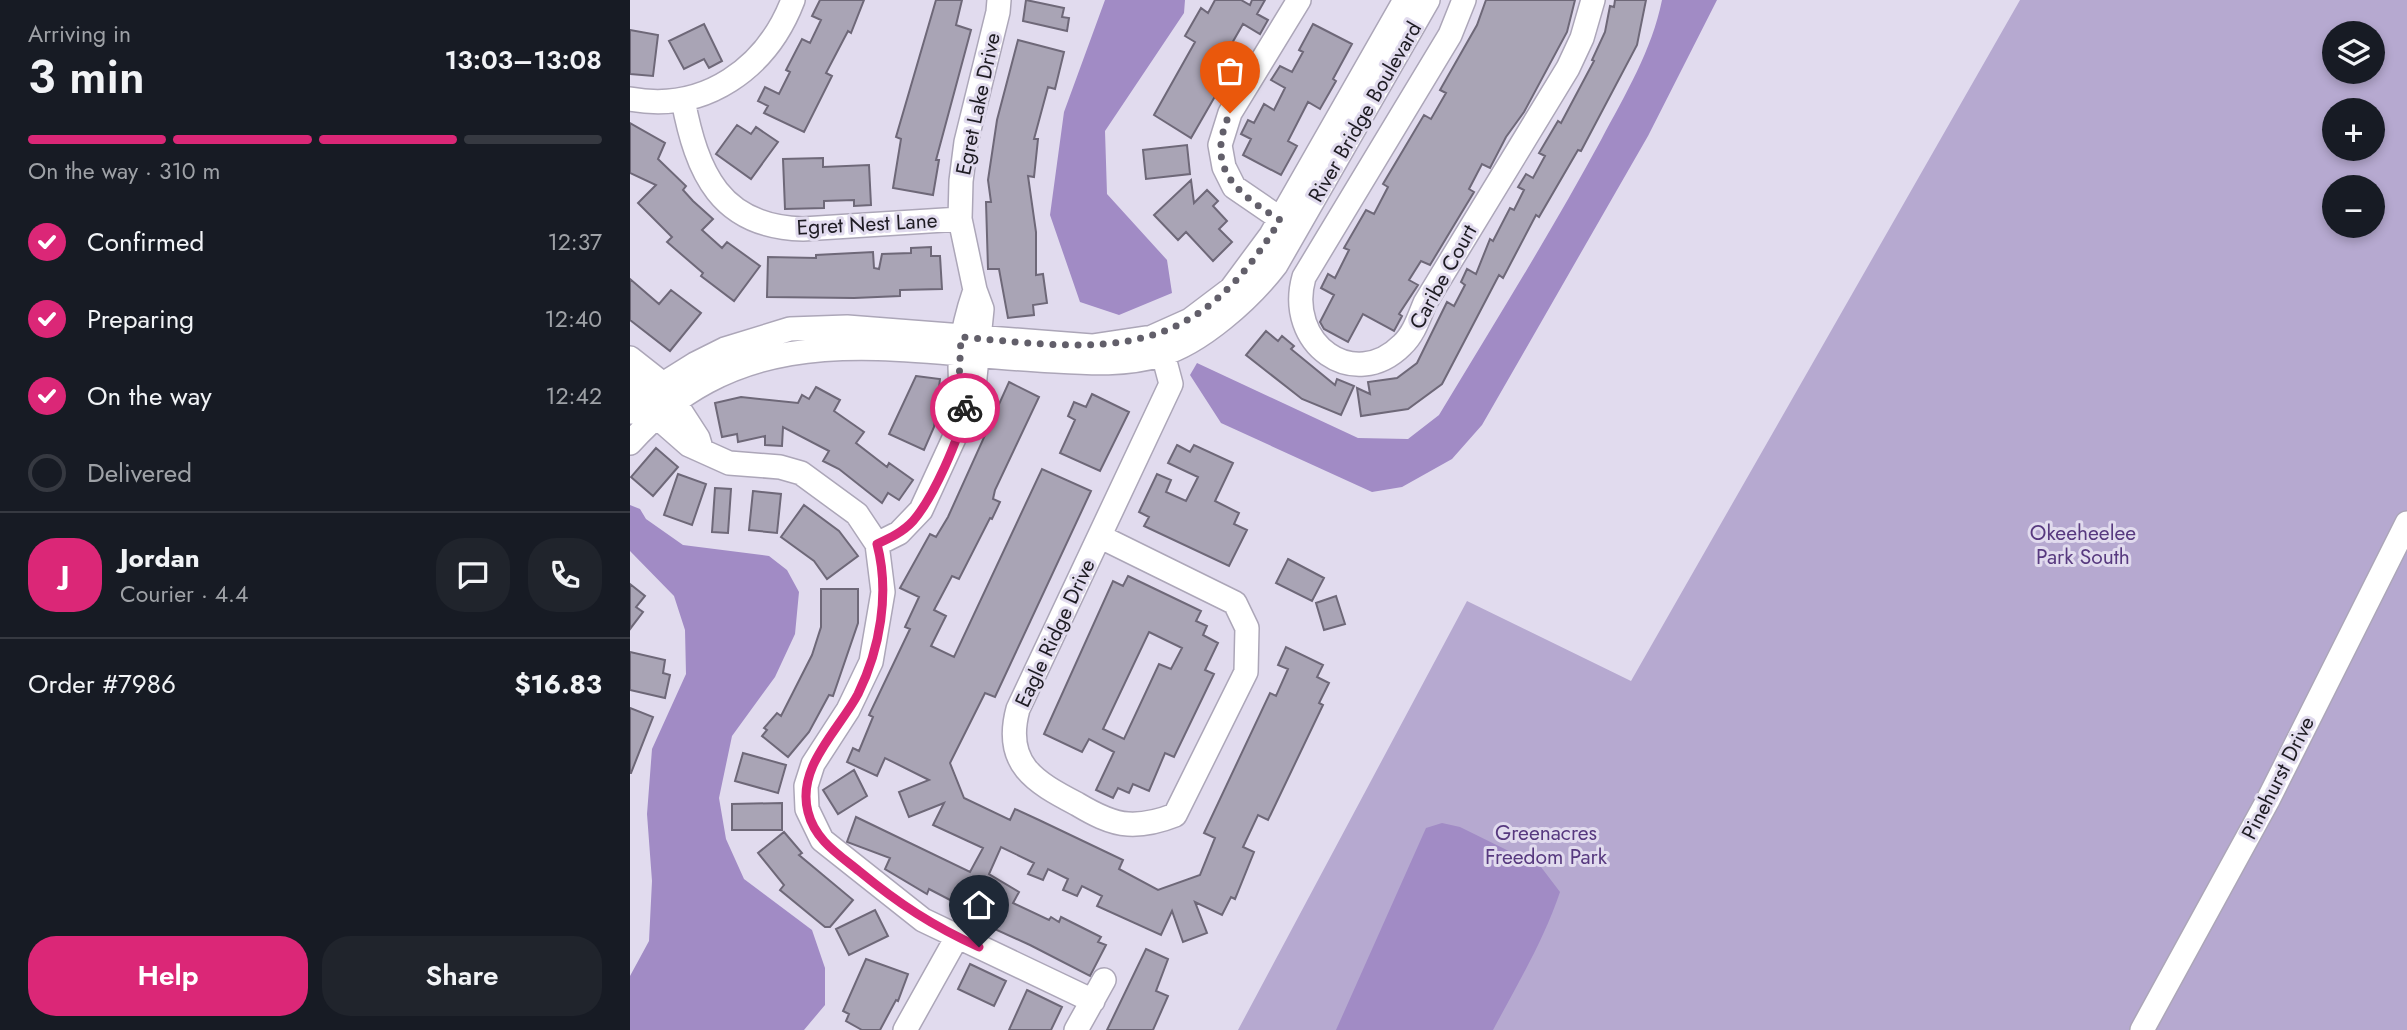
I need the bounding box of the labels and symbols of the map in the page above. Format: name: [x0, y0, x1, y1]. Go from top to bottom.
street label: River Bridge Boulevard: [1301, 16, 1429, 208]
street label: Egret Lake Drive: [948, 30, 1008, 178]
pin: [1200, 41, 1260, 113]
street label: Egret Nest Lane: [796, 205, 938, 243]
street label: Caribe Court: [1402, 219, 1484, 335]
courier: [930, 373, 1000, 443]
park label: Okeeheelee Park South: [2030, 518, 2136, 572]
street label: Eagle Ridge Drive: [1007, 554, 1103, 712]
street label: Pinehurst Drive: [2234, 711, 2322, 845]
park label: Greenacres Freedom Park: [1485, 818, 1608, 872]
pin: [949, 875, 1009, 947]

